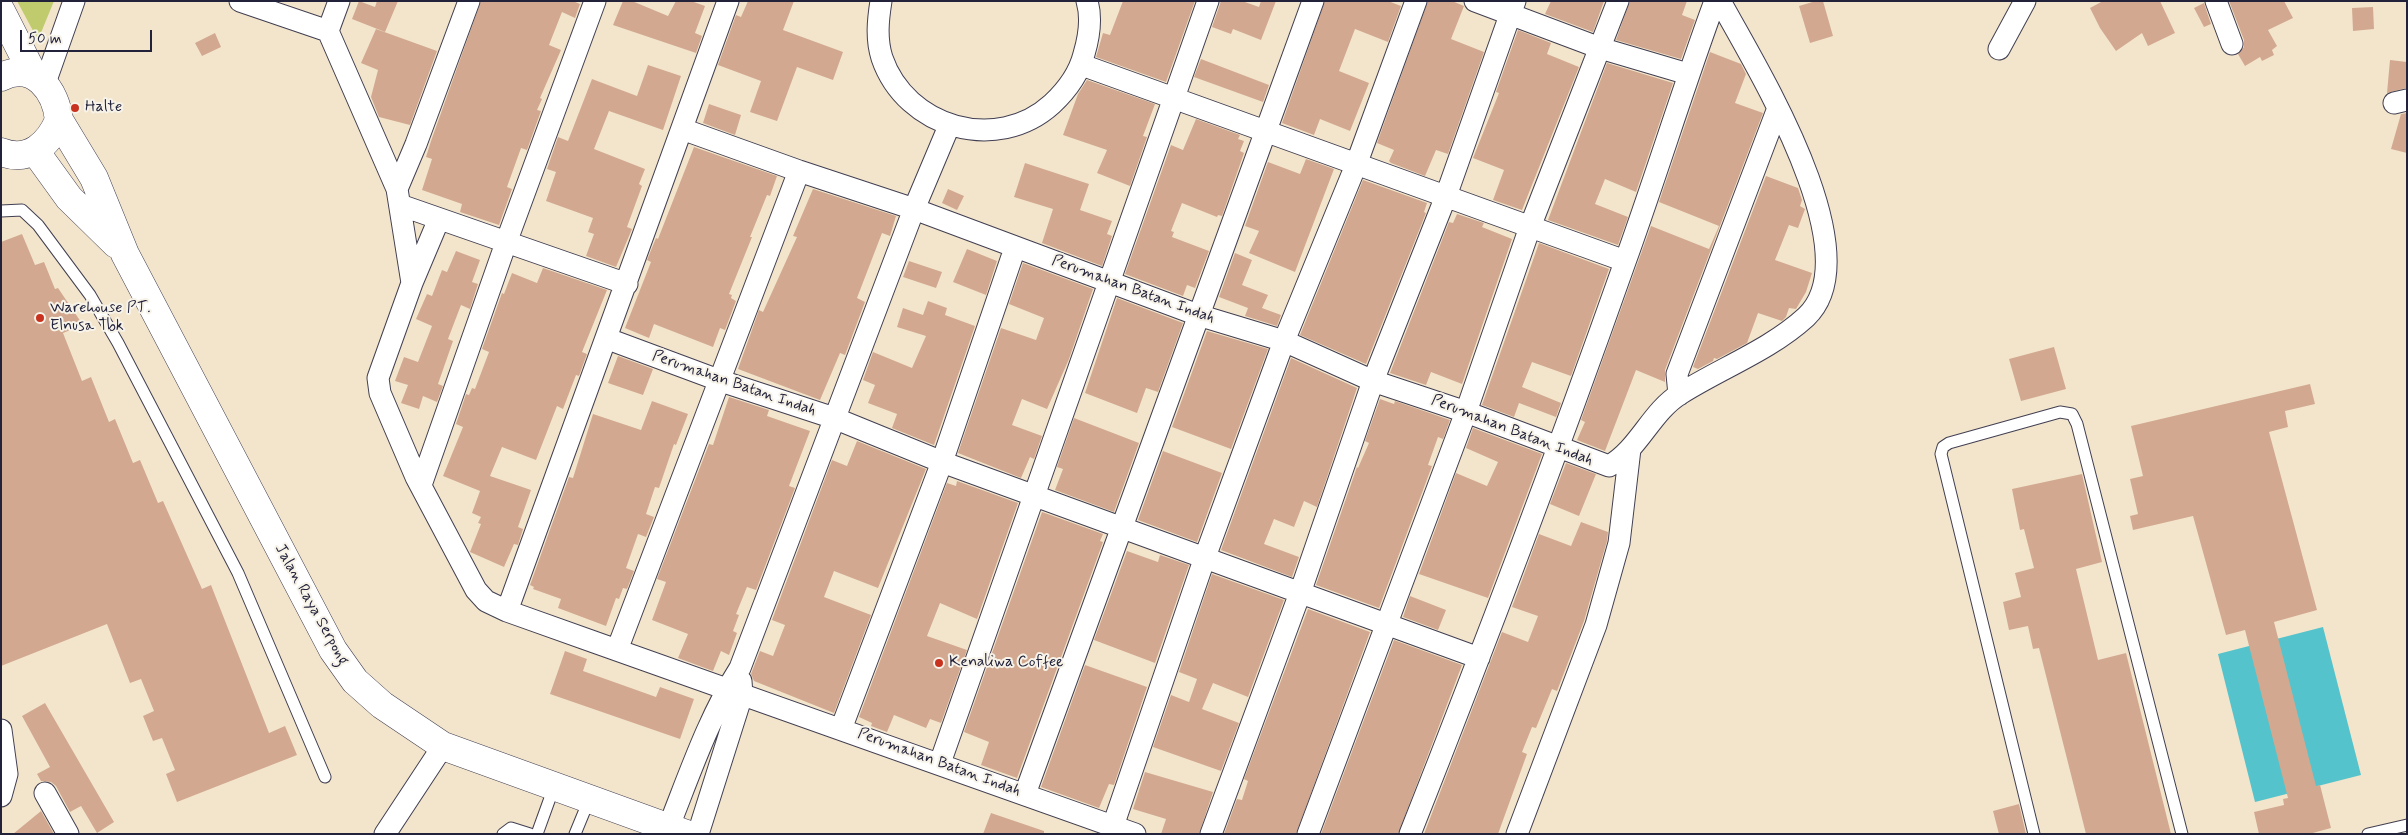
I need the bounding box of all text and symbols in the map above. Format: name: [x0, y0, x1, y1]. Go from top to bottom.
scale bar: [22, 20, 155, 52]
text: 50 m: [28, 29, 62, 49]
place label: Halte: [85, 98, 122, 118]
marker: Halte: [69, 102, 81, 114]
street label: Perumahan Batan Indah: [1049, 252, 1217, 328]
place label: Warehouse PT. Elnusa Tbk: [50, 299, 150, 337]
marker: Warehouse PT. Elnusa Tbk: [34, 312, 46, 324]
street label: Perumahan Batan Indah: [650, 347, 818, 421]
street label: Perumahan Batan Indah: [1428, 391, 1596, 471]
street label: Jalan Raya Serpong: [270, 541, 352, 669]
place label: Kenaliwa Coffee: [949, 653, 1064, 673]
marker: Kenaliwa Coffee: [933, 657, 945, 669]
street label: Perumahan Batan Indah: [855, 725, 1023, 801]

